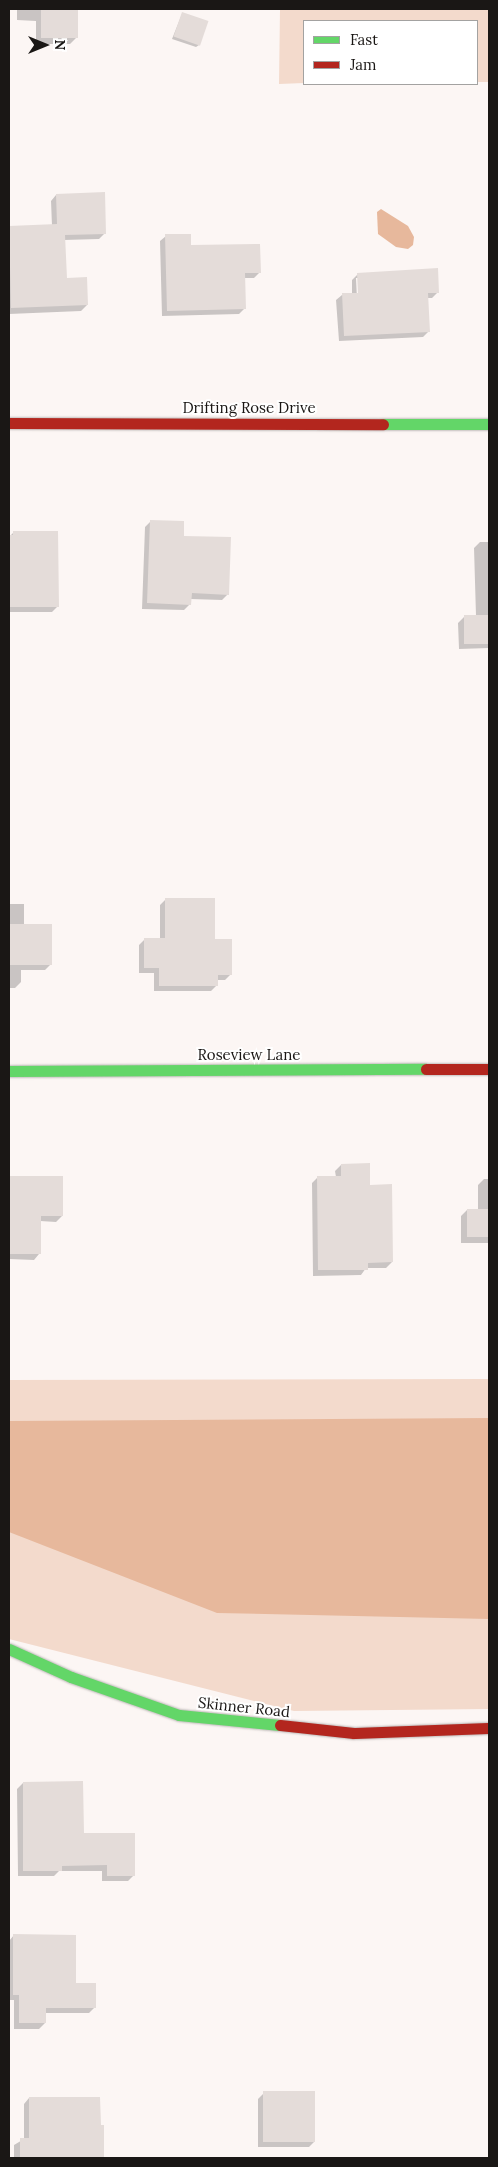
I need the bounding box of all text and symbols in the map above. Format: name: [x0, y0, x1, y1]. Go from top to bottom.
north arrow: [20, 20, 70, 70]
legend: [303, 20, 478, 85]
text: Fast: [350, 30, 378, 49]
text: N: [51, 40, 69, 50]
text: Jam: [350, 55, 377, 74]
street label: Drifting Rose Drive: [182, 399, 316, 417]
street label: Roseview Lane: [198, 1046, 300, 1064]
street label: Skinner Road: [197, 1693, 291, 1721]

